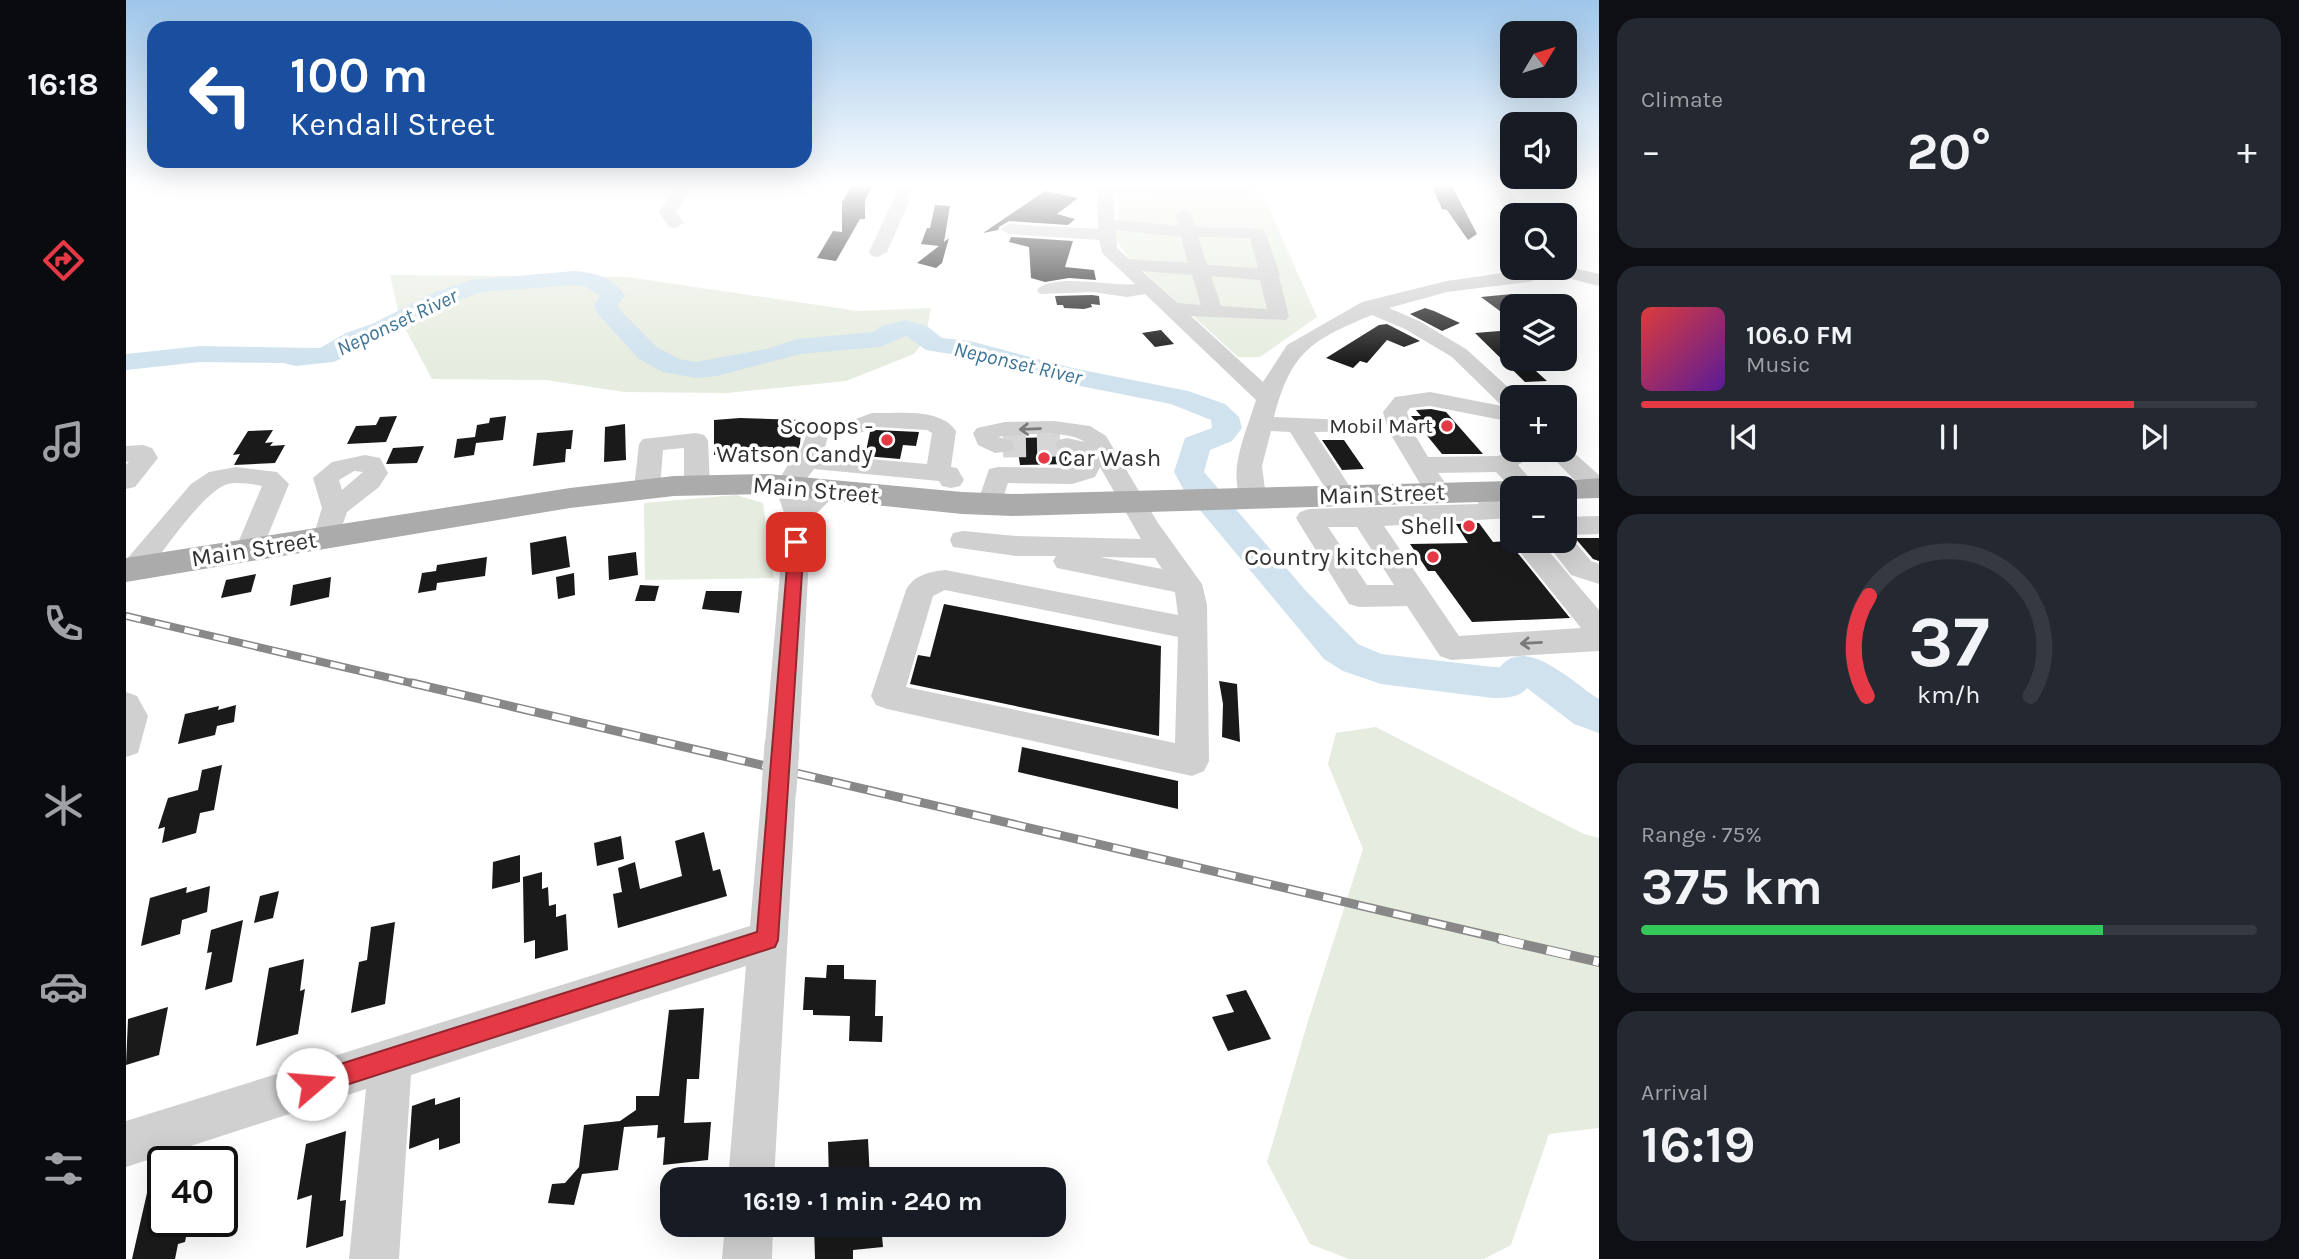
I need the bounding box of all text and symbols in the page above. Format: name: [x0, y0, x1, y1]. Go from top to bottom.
north arrow: [1500, 21, 1577, 98]
map controls: [1500, 21, 1577, 553]
text: 100 m: [290, 47, 428, 104]
icon: left: [175, 49, 266, 140]
text: 16:18: [27, 66, 99, 103]
text: Climate: [1641, 86, 1723, 113]
text: Kendall Street: [290, 106, 495, 143]
button: sound: [1500, 112, 1577, 189]
text: 20°: [1907, 121, 1991, 182]
text: −: [1641, 129, 1661, 174]
text: +: [2237, 129, 2257, 174]
button: search: [1500, 203, 1577, 280]
icon: directions: [39, 236, 88, 285]
water label: Neponset River: [333, 283, 462, 360]
button: layers: [1500, 294, 1577, 371]
text: 106.0 FM: [1746, 320, 1853, 351]
water label: Neponset River: [952, 337, 1085, 390]
text: Music: [1746, 351, 1810, 378]
button: +: [1500, 385, 1577, 462]
place label: Scoops - Watson Candy: [716, 412, 873, 468]
place label: Mobil Mart: [1329, 414, 1433, 438]
icon: music: [39, 417, 88, 466]
marker: Mobil Mart: [1439, 418, 1455, 434]
icon: previous: [1725, 418, 1763, 456]
icon: pause: [1930, 418, 1968, 456]
icon: next: [2135, 418, 2173, 456]
one-way arrow: [1019, 422, 1042, 435]
marker: Scoops - Watson Candy: [879, 432, 895, 448]
place label: Car Wash: [1058, 444, 1161, 472]
marker: Car Wash: [1036, 450, 1052, 466]
street label: Main Street: [752, 471, 880, 509]
button: −: [1500, 476, 1577, 553]
street label: Main Street: [1318, 478, 1446, 510]
pin: [766, 512, 826, 572]
place label: Shell: [1400, 512, 1455, 540]
marker: Shell: [1461, 518, 1477, 534]
icon: arrive: [777, 523, 815, 561]
street label: Main Street: [189, 525, 319, 573]
place label: Country kitchen: [1244, 543, 1419, 571]
marker: Country kitchen: [1425, 549, 1441, 565]
icon: phone: [39, 599, 88, 648]
text: 37: [1908, 599, 1990, 684]
one-way arrow: [1520, 637, 1543, 650]
text: km/h: [1917, 679, 1981, 708]
icon: climate: [39, 781, 88, 830]
text: Range · 75%: [1641, 821, 1762, 848]
text: 375 km: [1641, 856, 1823, 917]
icon: car: [39, 962, 88, 1011]
position arrow: [275, 1047, 349, 1121]
text: Arrival: [1641, 1079, 1708, 1106]
text: 16:19: [1641, 1114, 1755, 1175]
icon: filters: [39, 1144, 88, 1193]
speed limit sign: 40: [147, 1146, 238, 1237]
text: 16:19 · 1 min · 240 m: [744, 1186, 982, 1217]

